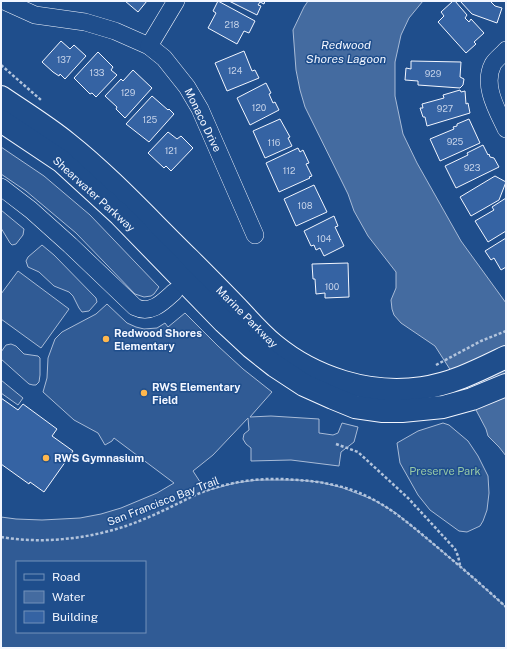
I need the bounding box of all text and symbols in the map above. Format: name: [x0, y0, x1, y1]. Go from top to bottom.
house number: 218: [225, 19, 240, 30]
water label: Redwood Shores Lagoon: [306, 38, 386, 66]
house number: 137: [57, 54, 71, 65]
house number: 124: [228, 65, 243, 76]
house number: 133: [90, 67, 105, 78]
house number: 929: [425, 68, 442, 79]
street label: Monaco Drive: [182, 86, 224, 154]
house number: 129: [121, 87, 136, 98]
house number: 120: [252, 102, 267, 113]
house number: 927: [437, 103, 453, 114]
house number: 125: [143, 114, 158, 125]
house number: 925: [447, 136, 464, 147]
house number: 116: [268, 137, 281, 148]
house number: 121: [165, 145, 177, 156]
street label: Shearwater Parkway: [51, 154, 137, 234]
house number: 923: [464, 162, 481, 173]
house number: 112: [283, 165, 295, 176]
house number: 108: [298, 200, 313, 211]
house number: 104: [317, 233, 332, 244]
house number: 100: [325, 281, 340, 292]
street label: Marine Parkway: [214, 284, 280, 350]
place label: Redwood Shores Elementary: [114, 327, 202, 352]
marker: Redwood Shores Elementary: [101, 334, 111, 344]
place label: RWS Elementary Field: [152, 381, 241, 406]
marker: RWS Elementary Field: [139, 388, 149, 398]
place label: RWS Gymnasium: [54, 452, 144, 464]
marker: RWS Gymnasium: [41, 453, 51, 463]
park label: Preserve Park: [409, 465, 481, 477]
street label: San Francisco Bay Trail: [105, 474, 221, 528]
legend: [16, 561, 146, 633]
text: Road: [52, 570, 80, 584]
text: Water: [52, 590, 86, 604]
text: Building: [52, 610, 98, 624]

